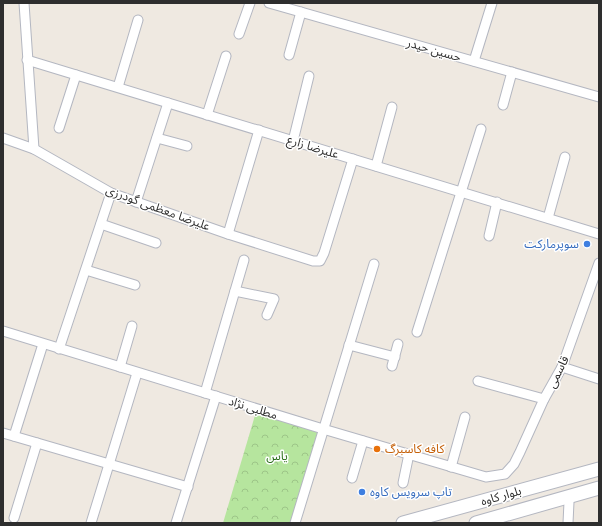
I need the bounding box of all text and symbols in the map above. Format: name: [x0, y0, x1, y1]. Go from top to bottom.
street label: حسین حیدر: [404, 35, 463, 64]
street label: علیرضا زارع: [285, 133, 341, 163]
street label: علیرضا معظمی گودرزی: [104, 183, 212, 233]
place label: سوپرمارکت: [524, 237, 579, 252]
marker: سوپرمارکت: [582, 239, 592, 249]
street label: قاسمی: [544, 354, 572, 390]
street label: مطلبی نژاد: [227, 394, 279, 422]
place label: کافه کاسبرگ: [385, 442, 445, 456]
marker: کافه کاسبرگ: [372, 444, 382, 454]
park label: یاس: [266, 449, 288, 463]
street label: بلوار کاوه: [479, 484, 523, 508]
place label: تاپ سرویس کاوه: [370, 485, 452, 500]
marker: تاپ سرویس کاوه: [357, 487, 367, 497]

